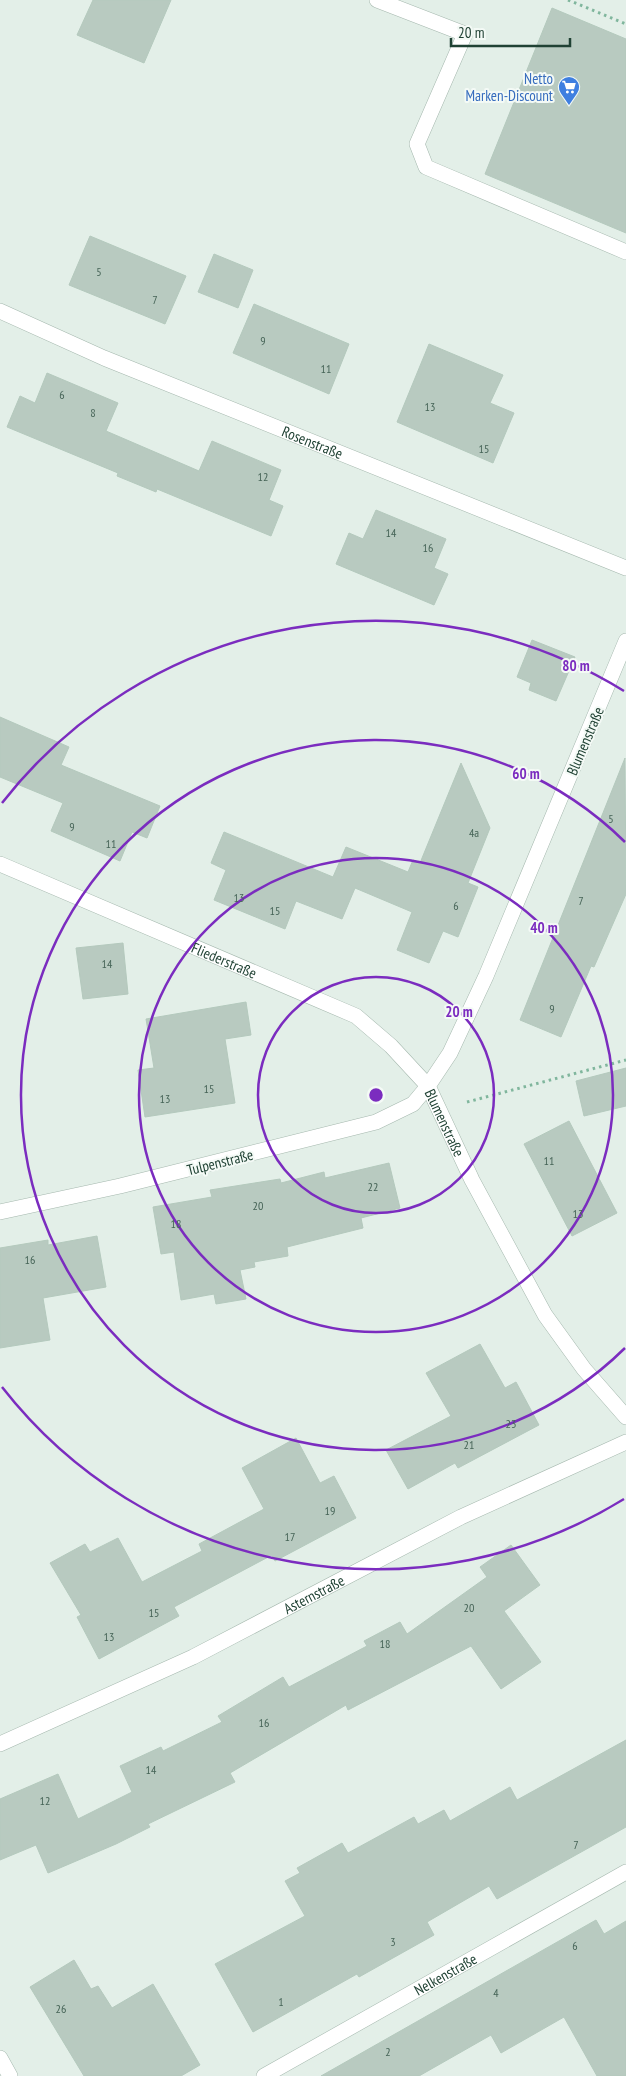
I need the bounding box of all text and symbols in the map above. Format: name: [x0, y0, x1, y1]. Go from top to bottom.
scale bar: [451, 15, 570, 47]
text: 20 m: [458, 23, 484, 42]
place label: Netto Marken-Discount: [466, 69, 553, 105]
supermarket icon: Netto Marken-Discount: [557, 75, 581, 106]
house number: 5: [96, 264, 102, 279]
house number: 7: [152, 292, 158, 307]
house number: 9: [260, 333, 266, 348]
house number: 11: [321, 361, 331, 376]
house number: 6: [59, 387, 65, 402]
house number: 13: [425, 399, 435, 414]
house number: 8: [90, 405, 96, 420]
street label: Rosenstraße: [279, 421, 346, 463]
house number: 15: [479, 441, 489, 456]
house number: 12: [258, 469, 268, 484]
house number: 14: [386, 525, 397, 540]
house number: 16: [423, 540, 433, 555]
text: 80 m: [562, 656, 590, 675]
street label: Blumenstraße: [562, 704, 608, 778]
text: 60 m: [512, 764, 540, 783]
house number: 5: [608, 811, 614, 826]
house number: 9: [69, 819, 75, 834]
house number: 4a: [469, 825, 479, 840]
house number: 11: [106, 836, 116, 851]
house number: 13: [234, 890, 244, 905]
house number: 7: [578, 893, 584, 908]
house number: 6: [453, 898, 459, 913]
house number: 15: [270, 903, 280, 918]
text: 40 m: [530, 918, 558, 937]
street label: Fliederstraße: [189, 938, 260, 982]
house number: 14: [102, 956, 113, 971]
house number: 9: [549, 1001, 555, 1016]
text: 20 m: [445, 1002, 473, 1021]
house number: 15: [204, 1081, 214, 1096]
centre of rings: [367, 1086, 385, 1104]
street label: Blumenstraße: [421, 1086, 469, 1159]
house number: 13: [160, 1091, 170, 1106]
street label: Tulpenstraße: [185, 1145, 255, 1179]
house number: 11: [544, 1153, 554, 1168]
house number: 22: [368, 1179, 378, 1194]
house number: 20: [253, 1198, 263, 1213]
house number: 13: [573, 1206, 583, 1221]
house number: 18: [171, 1216, 181, 1231]
house number: 16: [25, 1252, 35, 1267]
house number: 23: [506, 1416, 516, 1431]
house number: 21: [464, 1437, 474, 1452]
house number: 19: [325, 1503, 335, 1518]
house number: 17: [285, 1529, 295, 1544]
street label: Asternstraße: [280, 1570, 347, 1618]
house number: 20: [464, 1600, 474, 1615]
house number: 15: [149, 1605, 159, 1620]
house number: 13: [104, 1629, 114, 1644]
house number: 18: [380, 1636, 390, 1651]
house number: 16: [259, 1715, 269, 1730]
house number: 14: [146, 1762, 157, 1777]
house number: 12: [40, 1793, 50, 1808]
house number: 7: [573, 1837, 579, 1852]
house number: 3: [390, 1934, 396, 1949]
house number: 6: [572, 1938, 578, 1953]
street label: Nelkenstraße: [410, 1949, 480, 1999]
house number: 4: [493, 1985, 499, 2000]
house number: 1: [278, 1994, 284, 2009]
house number: 26: [56, 2001, 66, 2016]
house number: 2: [385, 2044, 391, 2059]

